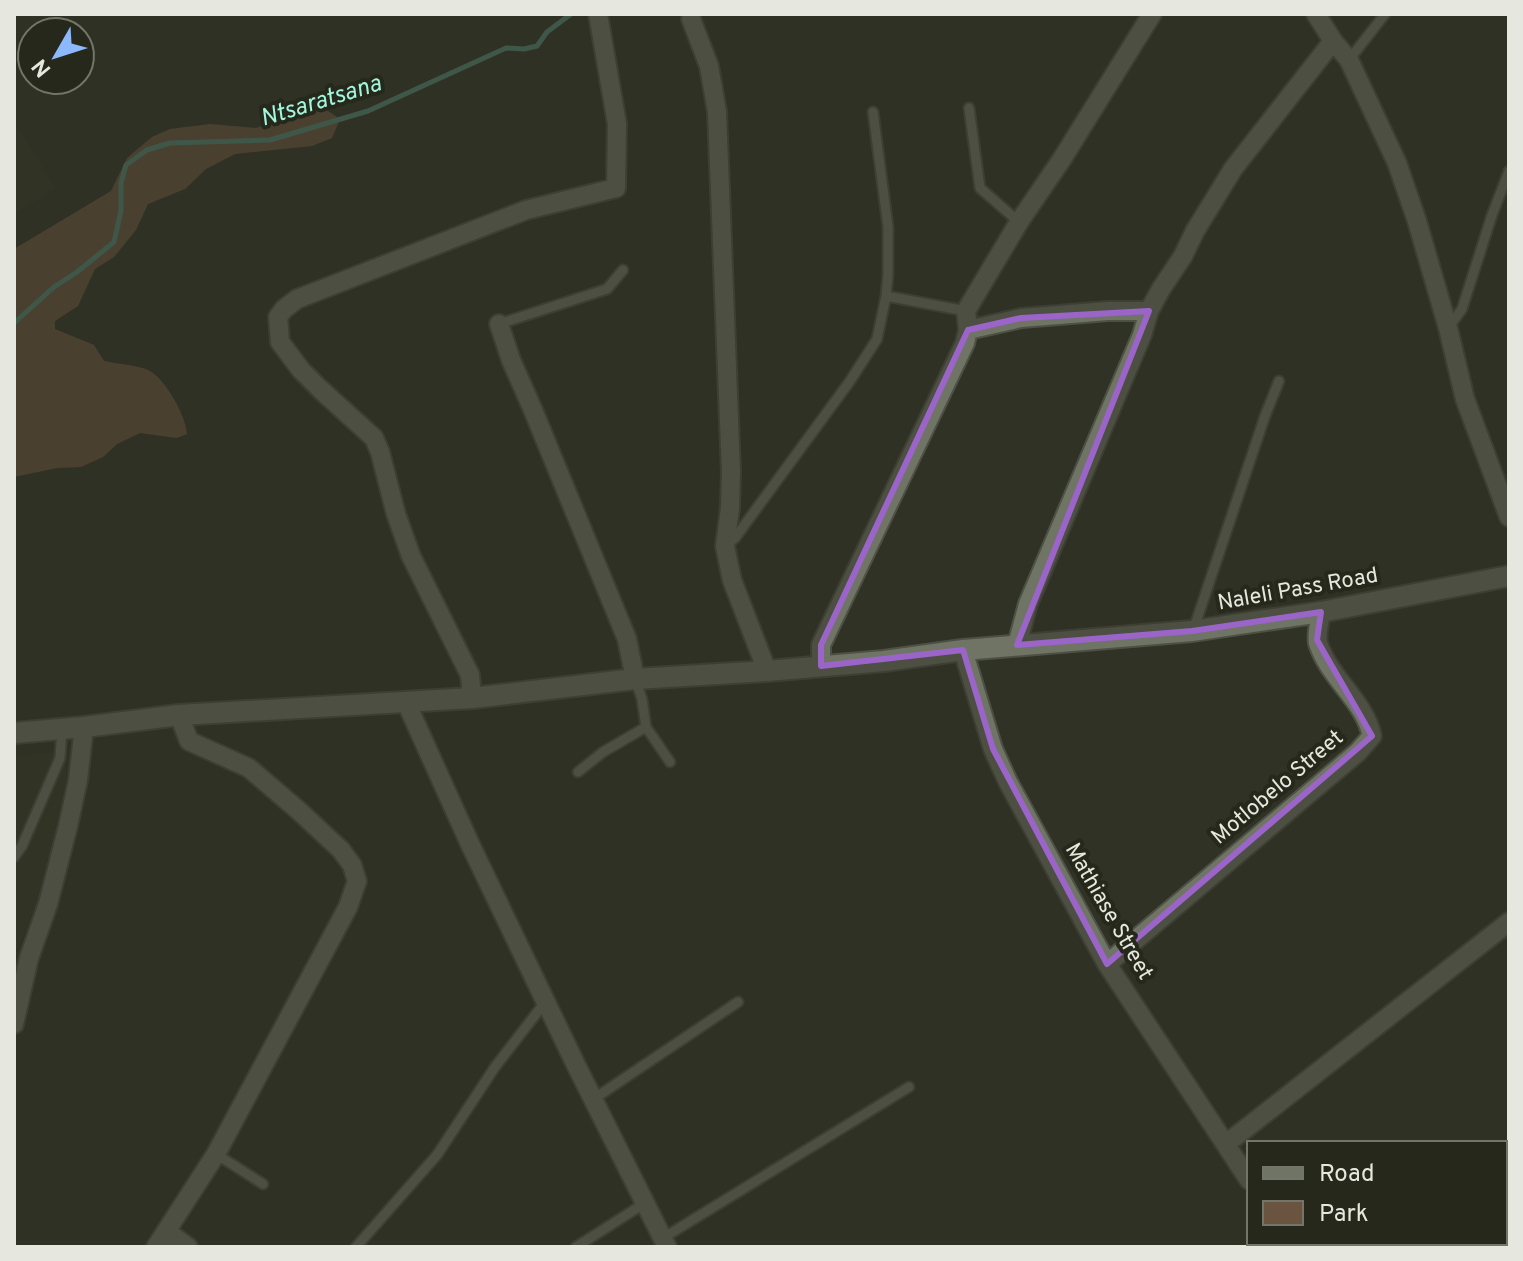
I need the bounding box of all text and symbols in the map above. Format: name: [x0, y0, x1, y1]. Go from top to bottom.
north arrow: [16, 16, 96, 96]
text: N: [27, 52, 58, 82]
water label: Ntsaratsana: [257, 69, 386, 135]
street label: Naleli Pass Road: [1216, 563, 1380, 617]
street label: Motlobelo Street: [1206, 725, 1350, 851]
street label: Mathiase Street: [1058, 839, 1158, 985]
legend: [1247, 1141, 1507, 1245]
text: Road: [1319, 1160, 1375, 1190]
text: Park: [1319, 1200, 1369, 1230]

